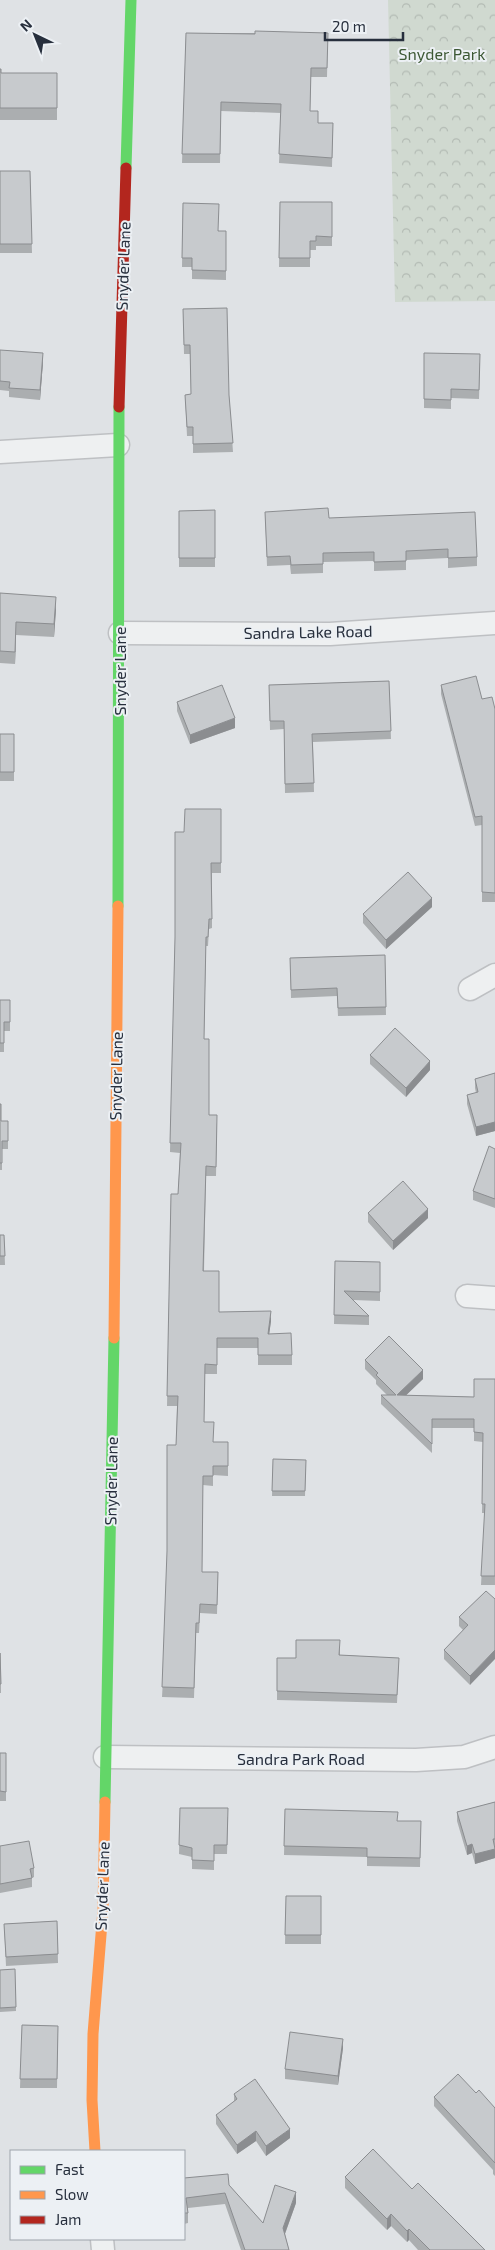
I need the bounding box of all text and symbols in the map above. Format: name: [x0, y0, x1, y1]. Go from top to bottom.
north arrow: [10, 10, 60, 60]
scale bar: [325, 10, 402, 42]
text: N: [16, 15, 35, 35]
text: 20 m: [332, 17, 366, 35]
park label: Snyder Park: [399, 44, 485, 63]
street label: Snyder Lane: [111, 221, 134, 311]
street label: Sandra Lake Road: [243, 621, 373, 642]
street label: Snyder Lane: [110, 627, 129, 715]
street label: Snyder Lane: [105, 1031, 126, 1121]
street label: Snyder Lane: [100, 1436, 121, 1526]
street label: Sandra Park Road: [237, 1749, 365, 1768]
street label: Snyder Lane: [90, 1841, 113, 1931]
legend: [10, 2150, 185, 2240]
text: Fast: [55, 2160, 85, 2178]
text: Slow: [55, 2185, 89, 2203]
text: Jam: [55, 2210, 81, 2228]

